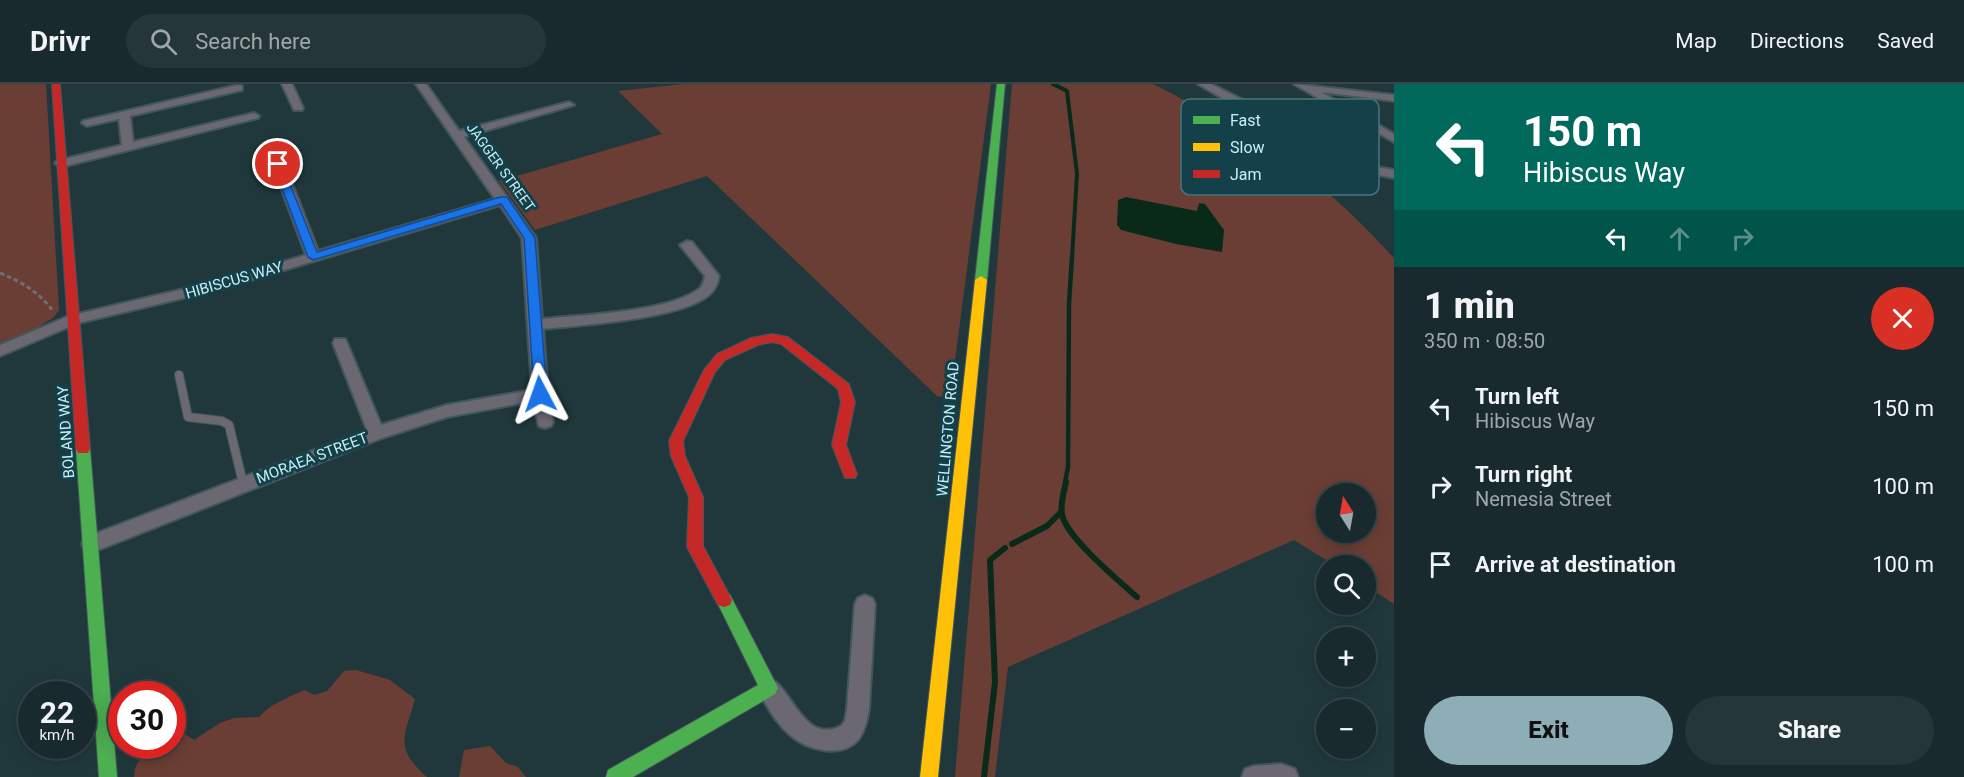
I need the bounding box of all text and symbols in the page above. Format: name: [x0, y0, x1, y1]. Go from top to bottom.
search box: [126, 14, 546, 68]
text: Drivr: [30, 25, 90, 58]
icon: search: [147, 25, 180, 58]
text: Search here: [195, 29, 311, 54]
text: Map: [1675, 29, 1717, 53]
text: Directions: [1750, 29, 1844, 53]
text: Saved: [1877, 29, 1934, 53]
legend: [1181, 99, 1379, 195]
text: 150 m: [1523, 107, 1642, 156]
icon: left: [1424, 108, 1502, 186]
text: Fast: [1230, 111, 1261, 130]
street label: JAGGER STREET: [464, 120, 539, 215]
pin: [252, 138, 303, 189]
text: Slow: [1230, 138, 1265, 157]
icon: arrive: [261, 147, 294, 180]
text: Hibiscus Way: [1523, 157, 1685, 189]
text: Jam: [1230, 165, 1262, 184]
icon: left: [1600, 222, 1633, 255]
icon: ahead: [1663, 222, 1696, 255]
icon: right: [1726, 222, 1759, 255]
street label: HIBISCUS WAY: [183, 258, 285, 302]
text: 1 min: [1424, 285, 1515, 327]
button: close: [1871, 287, 1934, 350]
text: 350 m · 08:50: [1424, 329, 1545, 353]
street label: WELLINGTON ROAD: [933, 361, 963, 497]
position arrow: [508, 362, 572, 426]
text: Turn left: [1475, 384, 1559, 409]
street label: BOLAND WAY: [54, 385, 78, 479]
icon: left: [1424, 392, 1457, 425]
text: 150 m: [1872, 396, 1934, 421]
text: Hibiscus Way: [1475, 409, 1595, 433]
street label: MORAEA STREET: [254, 428, 370, 487]
text: Turn right: [1475, 462, 1572, 487]
icon: right: [1424, 470, 1457, 503]
text: 100 m: [1872, 474, 1934, 499]
north arrow: [1316, 483, 1376, 543]
map controls: [1316, 483, 1376, 759]
text: Nemesia Street: [1475, 487, 1612, 511]
icon: arrive: [1424, 548, 1457, 581]
text: Arrive at destination: [1475, 552, 1676, 577]
text: 100 m: [1872, 552, 1934, 577]
button: search: [1316, 555, 1376, 615]
button: +: [1316, 627, 1376, 687]
speed limit sign: 30: [108, 681, 186, 759]
text: 22: [40, 695, 74, 730]
button: Exit: [1424, 696, 1673, 765]
button: Share: [1685, 696, 1934, 765]
button: −: [1316, 699, 1376, 759]
text: km/h: [39, 726, 75, 744]

